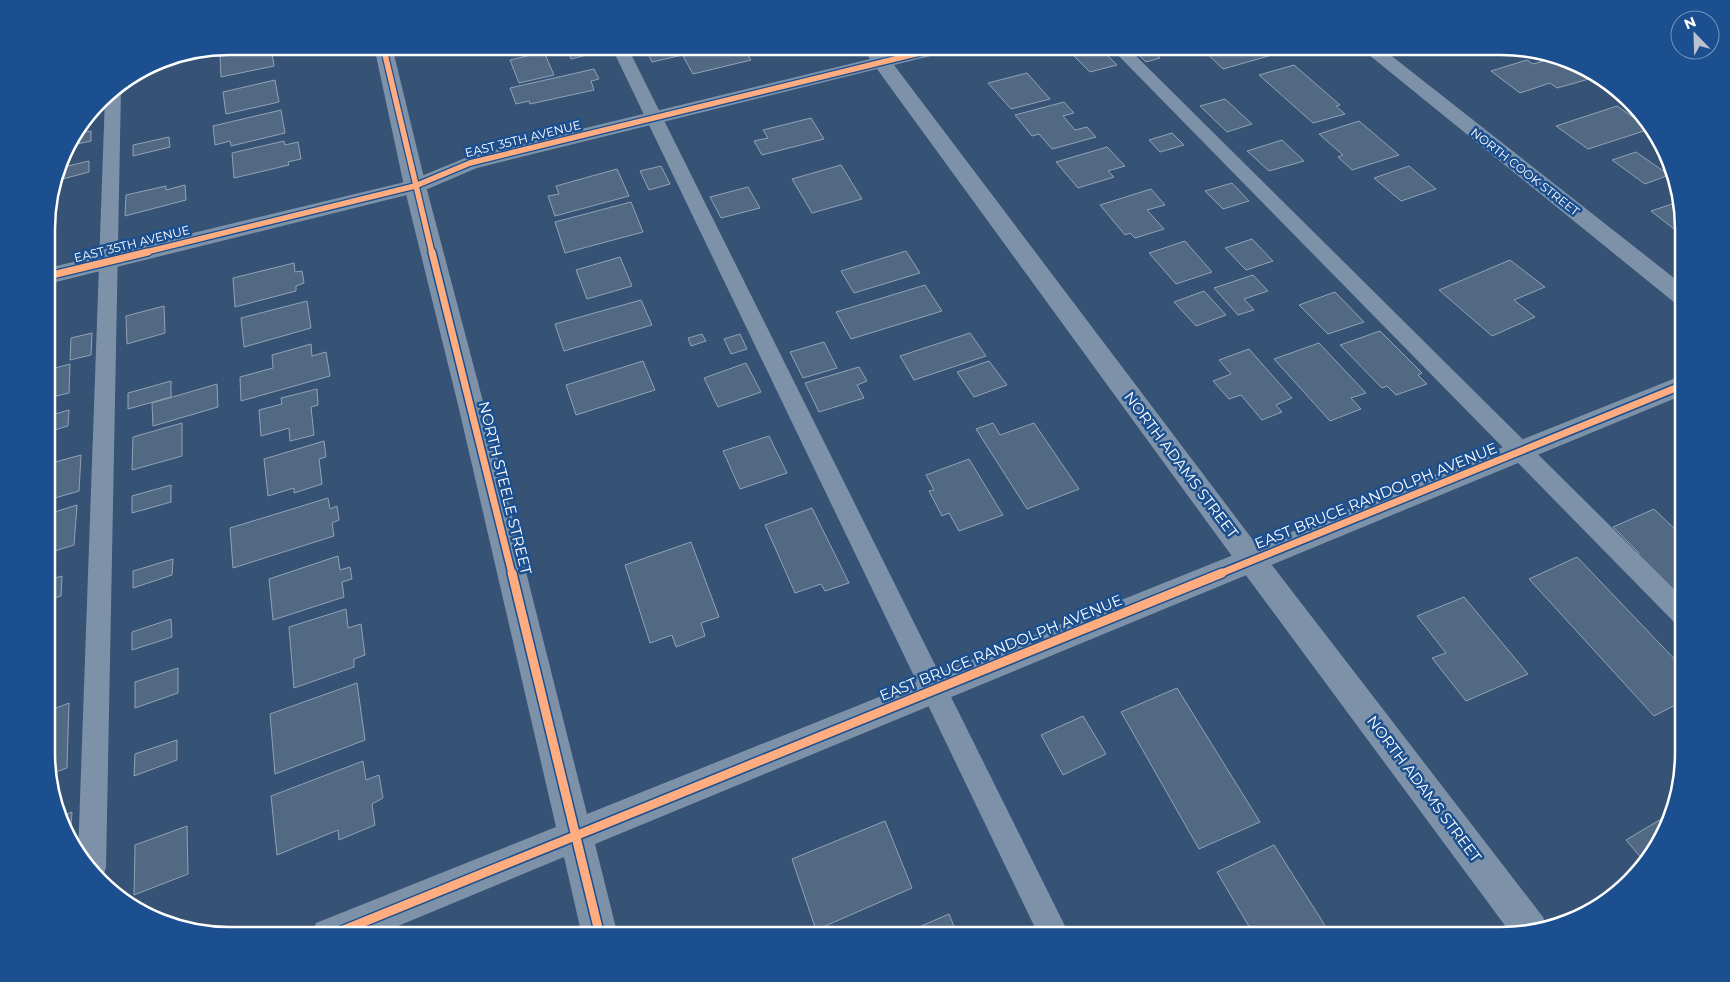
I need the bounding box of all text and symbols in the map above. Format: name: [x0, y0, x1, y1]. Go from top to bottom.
north arrow: [1670, 10, 1720, 60]
text: N: [1681, 13, 1699, 34]
street label: EAST 35TH AVENUE: [463, 117, 582, 160]
street label: NORTH COOK STREET: [1468, 124, 1583, 219]
street label: EAST 35TH AVENUE: [72, 222, 191, 265]
street label: NORTH ADAMS STREET: [1120, 388, 1243, 542]
street label: NORTH STEELE STREET: [475, 399, 536, 577]
street label: EAST BRUCE RANDOLPH AVENUE: [1252, 438, 1500, 553]
street label: EAST BRUCE RANDOLPH AVENUE: [877, 590, 1125, 705]
street label: NORTH ADAMS STREET: [1363, 712, 1486, 866]

